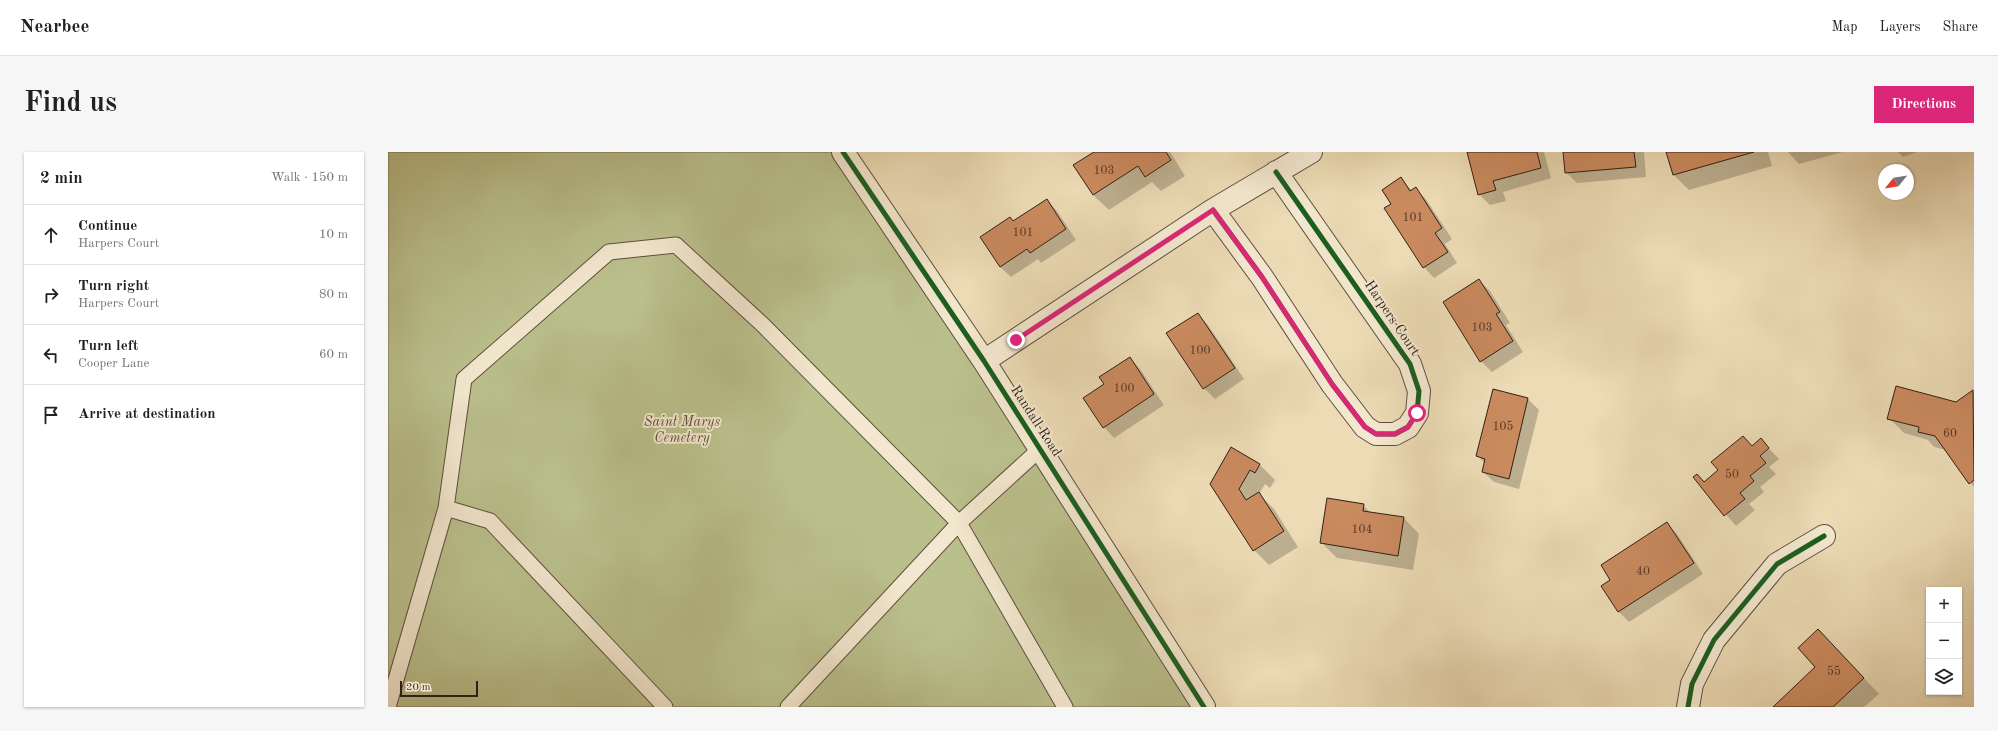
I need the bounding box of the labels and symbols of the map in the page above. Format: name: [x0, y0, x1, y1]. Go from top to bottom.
north arrow: [1878, 164, 1914, 200]
house number: 103: [1094, 165, 1114, 177]
house number: 101: [1403, 212, 1423, 224]
house number: 101: [1013, 227, 1033, 239]
street label: Harpers Court: [1362, 278, 1422, 358]
house number: 103: [1472, 322, 1492, 334]
route end: [1007, 331, 1025, 349]
house number: 100: [1190, 345, 1210, 357]
street label: Randall Road: [1008, 383, 1064, 459]
house number: 100: [1114, 383, 1134, 395]
route start: [1408, 404, 1426, 422]
park label: Saint Marys Cemetery: [644, 415, 720, 446]
house number: 105: [1493, 420, 1513, 433]
house number: 60: [1943, 428, 1957, 440]
house number: 50: [1725, 468, 1739, 481]
house number: 104: [1352, 524, 1372, 536]
house number: 40: [1636, 566, 1650, 578]
house number: 55: [1827, 665, 1841, 678]
scale bar: [400, 679, 478, 698]

